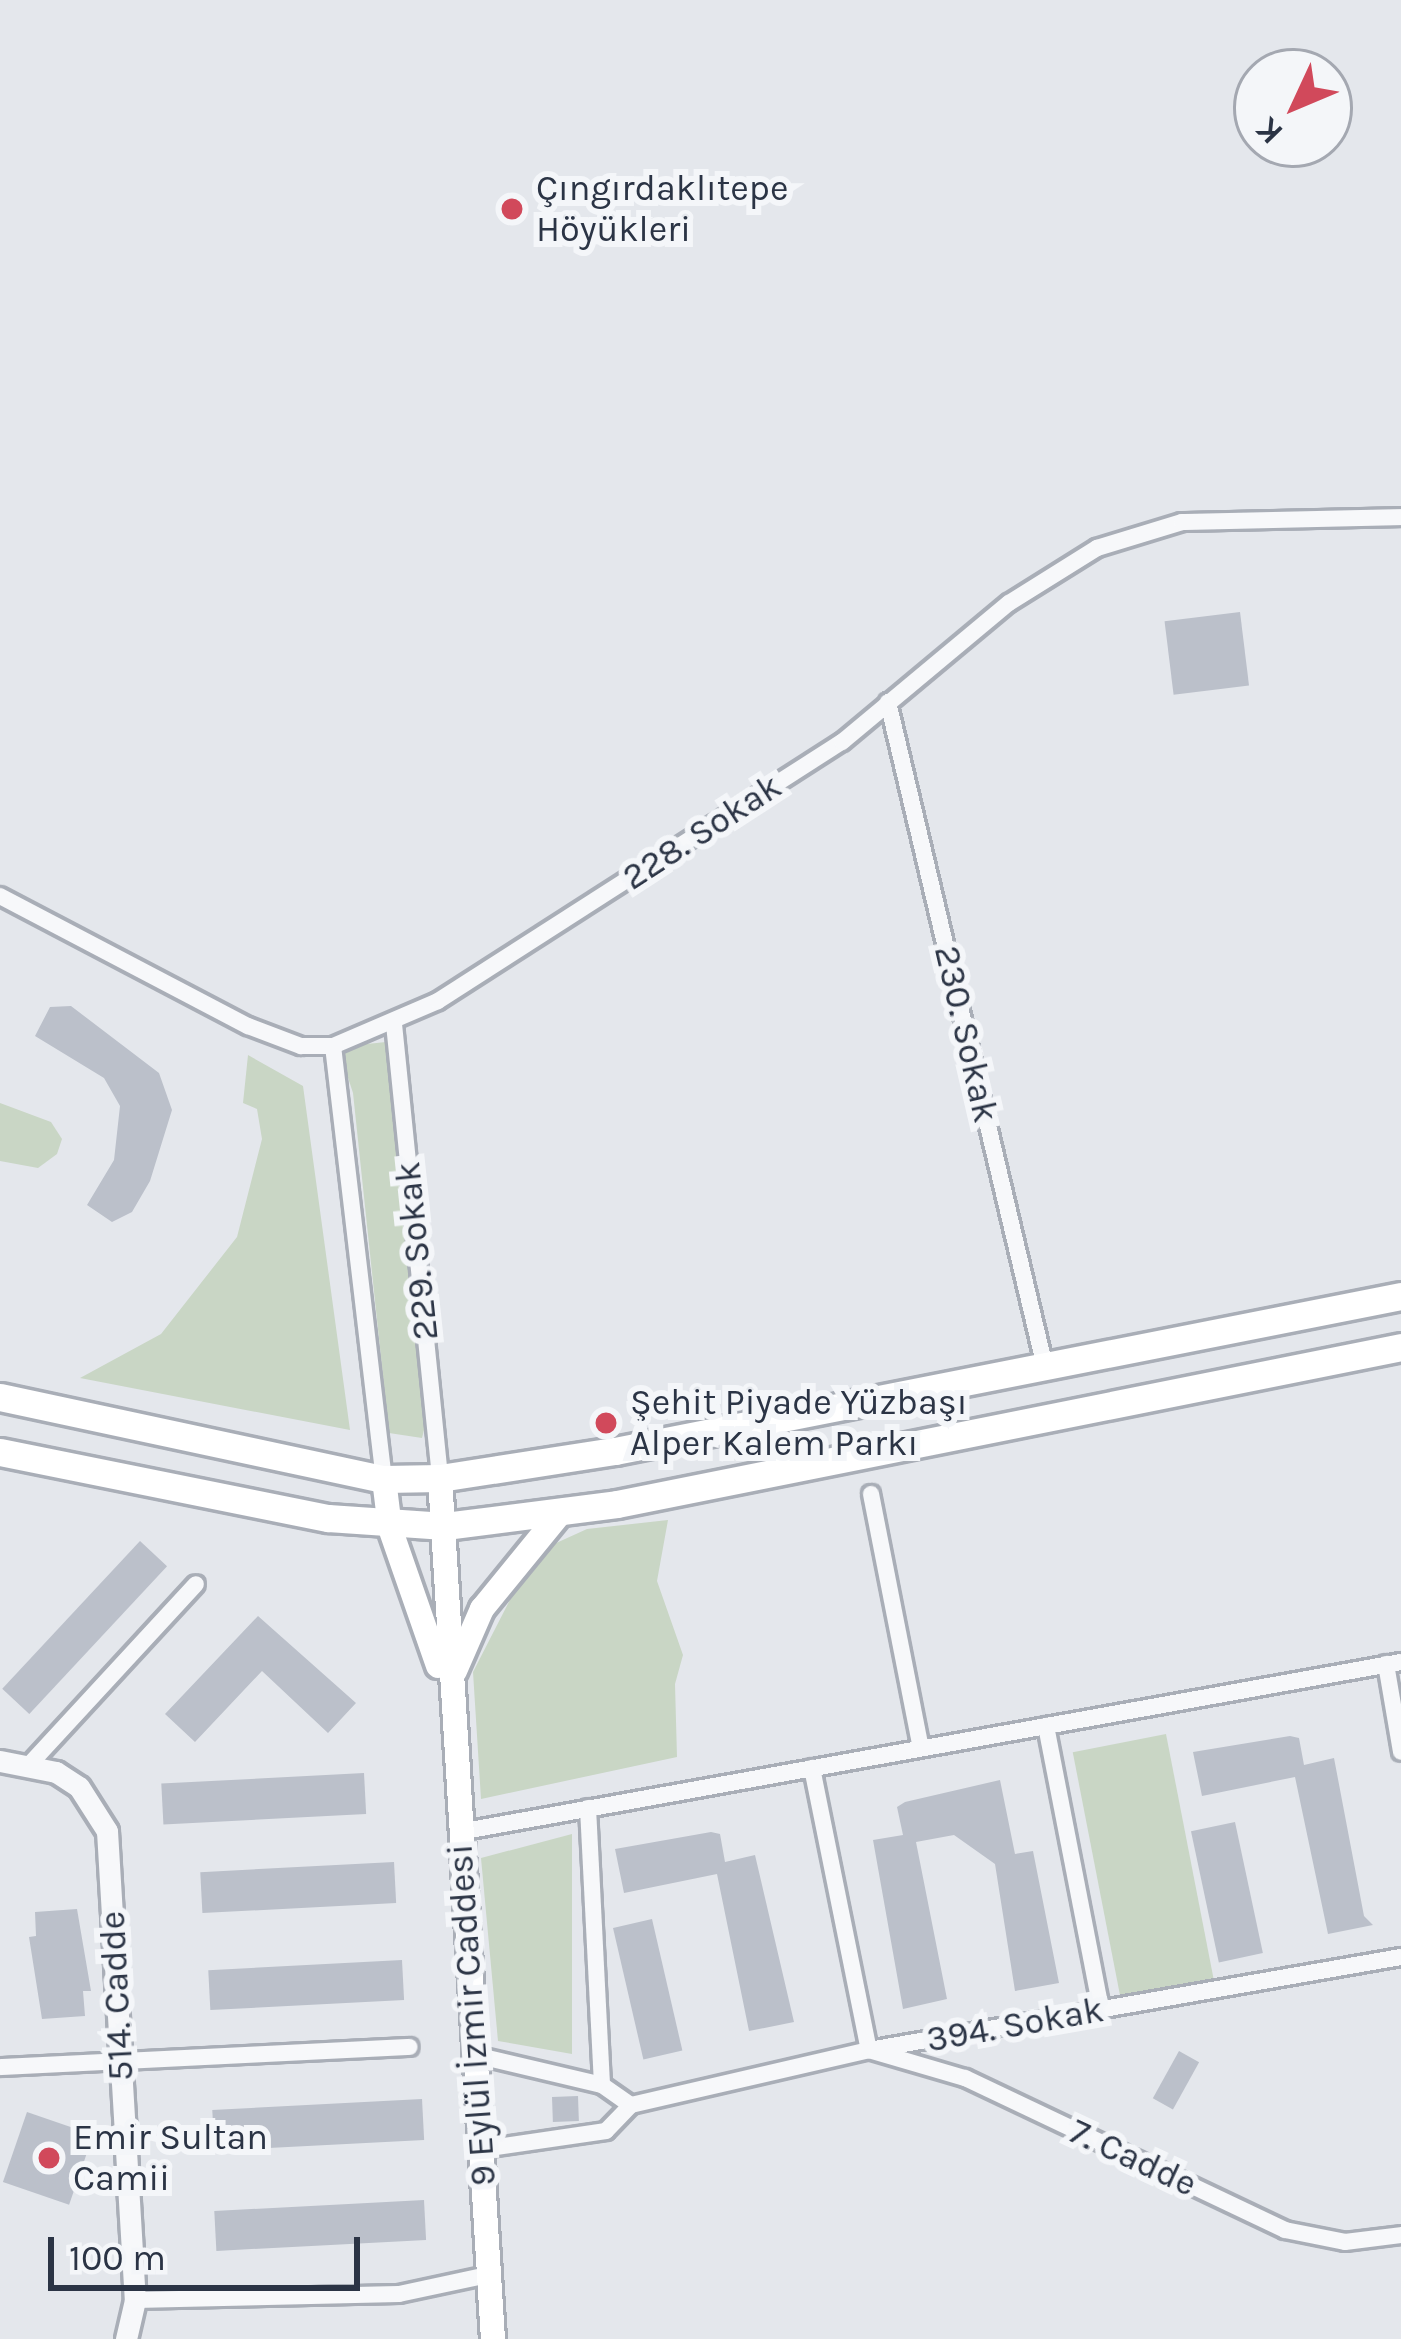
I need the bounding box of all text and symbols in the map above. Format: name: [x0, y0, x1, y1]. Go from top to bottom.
north arrow: [1233, 48, 1353, 168]
text: K: [1248, 110, 1290, 152]
place label: Çıngırdaklıtepe Höyükleri: [536, 166, 788, 251]
marker: Çıngırdaklıtepe Höyükleri: [499, 196, 525, 222]
street label: 228. Sokak: [614, 765, 790, 899]
street label: 230. Sokak: [925, 941, 1007, 1127]
street label: 229. Sokak: [386, 1160, 448, 1342]
place label: Şehit Piyade Yüzbaşı Alper Kalem Parkı: [630, 1380, 967, 1465]
marker: Şehit Piyade Yüzbaşı Alper Kalem Parkı: [593, 1410, 619, 1436]
street label: 9 Eylül İzmir Caddesi: [438, 1843, 506, 2187]
street label: 514. Cadde: [91, 1910, 143, 2082]
street label: 394. Sokak: [923, 1988, 1107, 2062]
street label: 7. Cadde: [1063, 2110, 1203, 2206]
place label: Emir Sultan Camii: [73, 2115, 268, 2200]
marker: Emir Sultan Camii: [36, 2145, 62, 2171]
scale bar: [54, 2213, 366, 2287]
text: 100 m: [69, 2237, 166, 2279]

